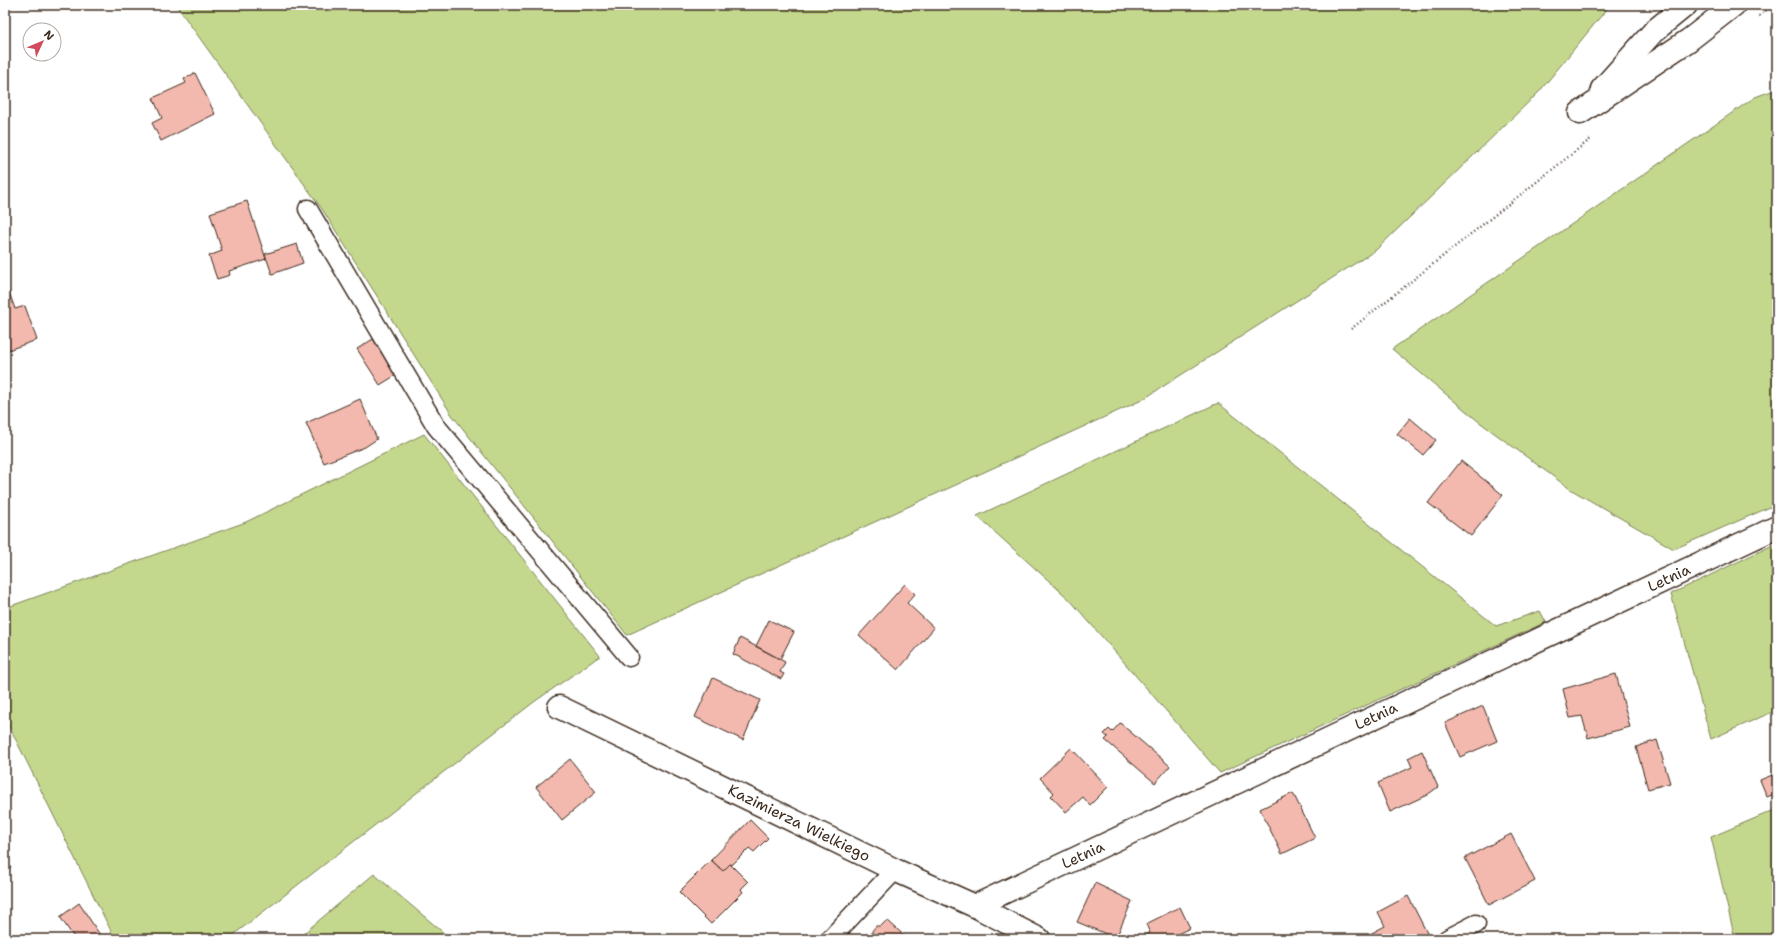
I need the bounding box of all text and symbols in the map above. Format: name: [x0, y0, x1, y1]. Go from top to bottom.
north arrow: [22, 22, 62, 62]
text: N: [40, 27, 57, 44]
street label: Letnia: [1644, 559, 1694, 597]
street label: Letnia: [1351, 697, 1401, 735]
street label: Kazimierza Wielkiego: [725, 780, 873, 866]
street label: Letnia: [1058, 836, 1108, 874]

